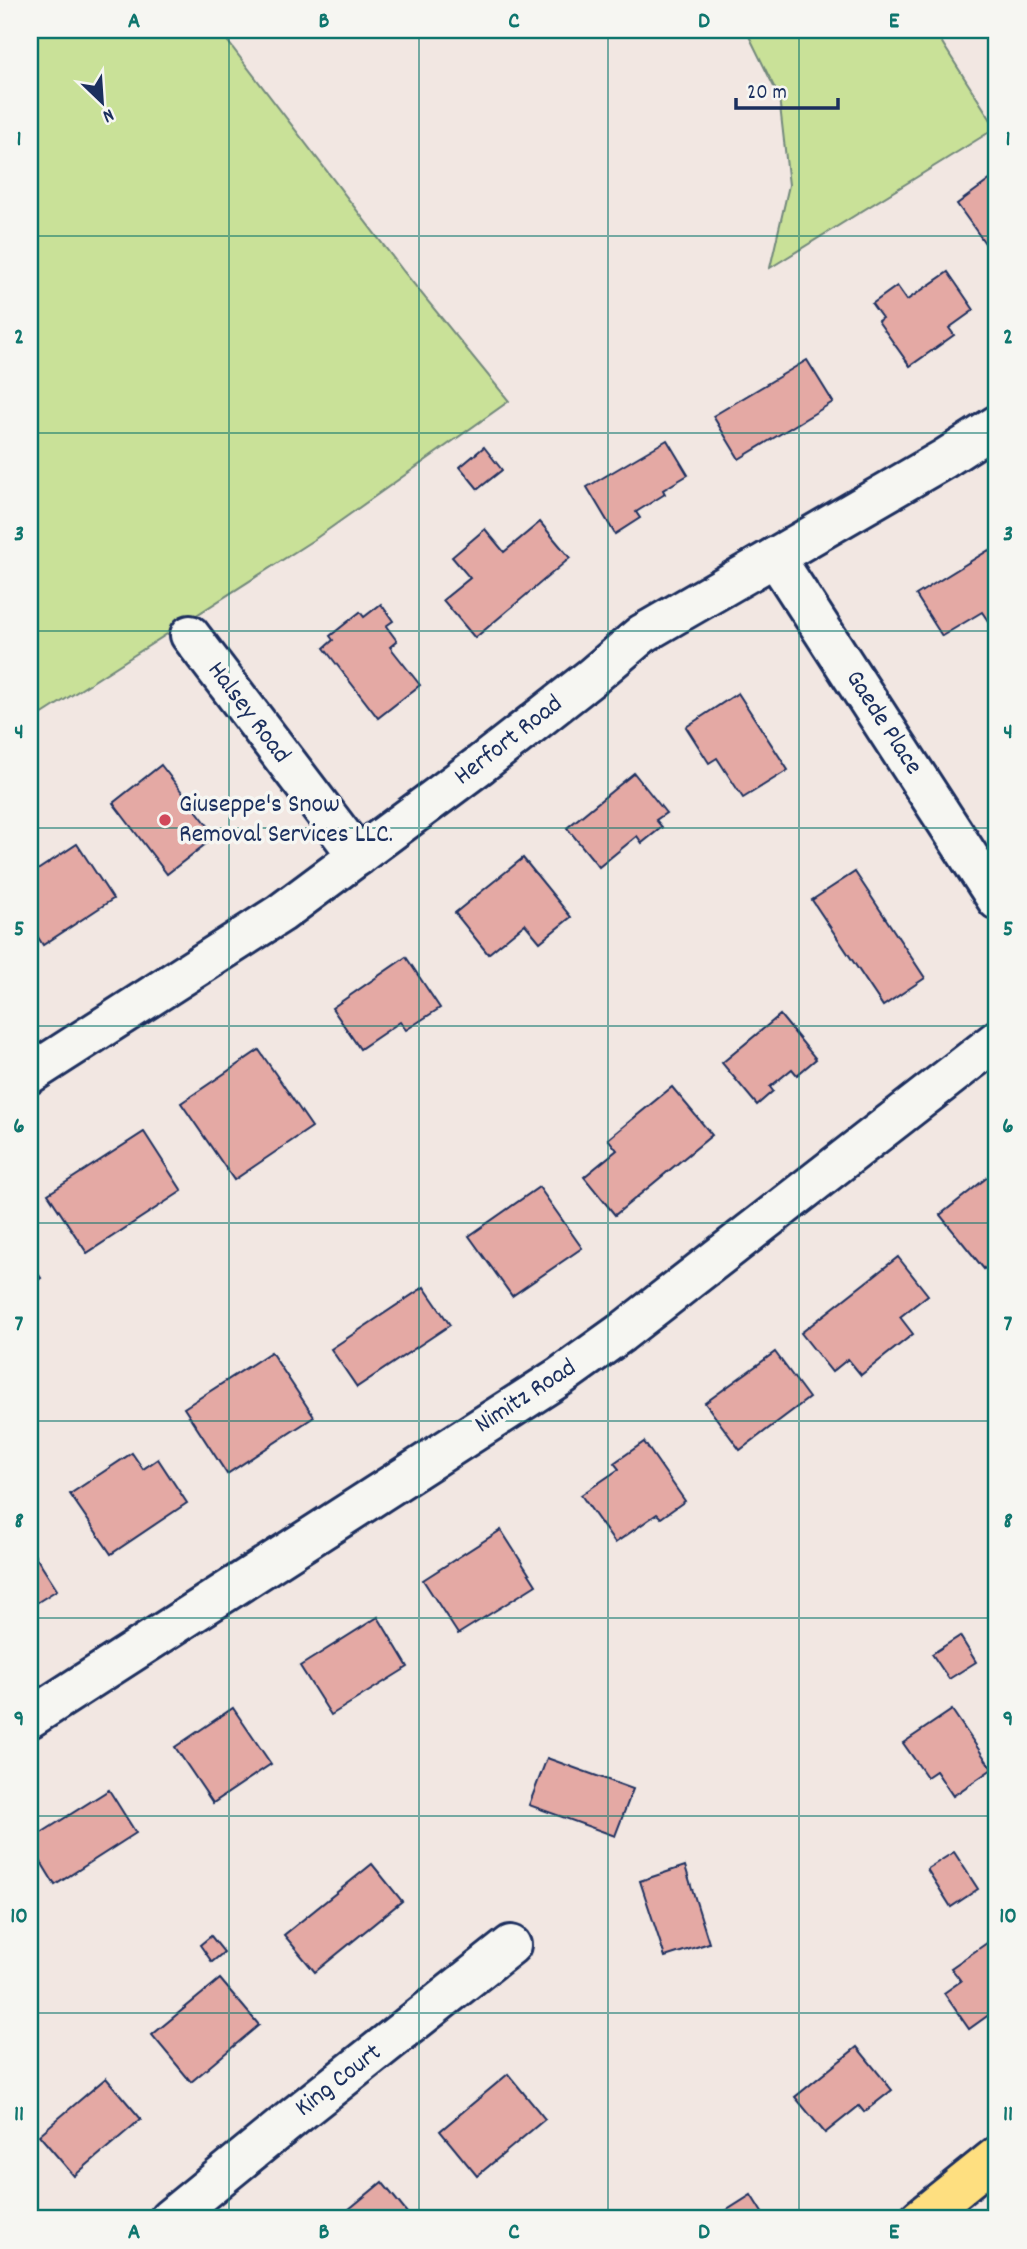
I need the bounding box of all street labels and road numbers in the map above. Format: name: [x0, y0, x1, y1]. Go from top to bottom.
street label: Halsey Road: [197, 654, 299, 772]
street label: Gaede Place: [835, 663, 931, 783]
street label: Herfort Road: [447, 687, 571, 795]
street label: Nimitz Road: [468, 1350, 584, 1444]
street label: King Court: [288, 2035, 390, 2127]

